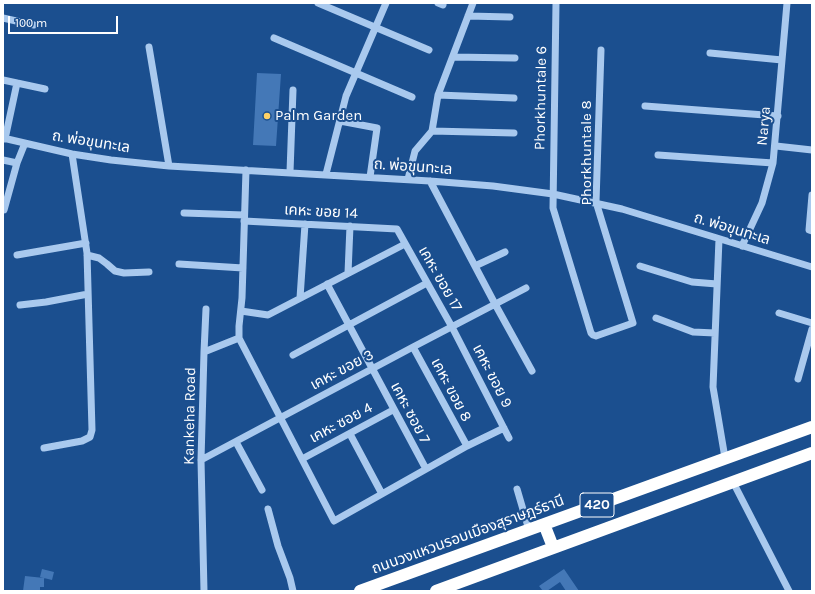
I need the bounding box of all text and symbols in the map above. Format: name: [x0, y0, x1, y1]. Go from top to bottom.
scale bar: [10, 8, 120, 34]
text: 100 m: [15, 16, 47, 30]
street label: Phorkhuntale 6: [531, 46, 551, 150]
street label: Phorkhuntale 8: [578, 100, 596, 206]
street label: Narya: [753, 106, 775, 146]
place label: Palm Garden: [275, 107, 362, 125]
marker: Palm Garden: [262, 111, 272, 121]
street label: ถ. พ่อขุนทะเล: [51, 127, 131, 157]
street label: ถ. พ่อขุนทะเล: [373, 155, 453, 179]
street label: เคหะ ขอย 14: [284, 201, 358, 223]
street label: ถ. พ่อขุนทะเล: [692, 209, 772, 249]
street label: เคหะ ขอย 17: [414, 243, 466, 315]
street label: เคหะ ขอย 9: [468, 341, 516, 411]
street label: เคหะ ขอย 3: [307, 346, 377, 394]
street label: เคหะ ขอย 8: [427, 355, 475, 425]
street label: Kankeha Road: [180, 367, 200, 465]
street label: เคหะ ซอย 7: [386, 379, 434, 447]
street label: เคหะ ซอย 4: [306, 399, 376, 447]
street label: ถนนวงแหวนรอบเมืองสุราษฎร์ธานี: [369, 492, 567, 578]
road number: 420: [580, 493, 614, 517]

